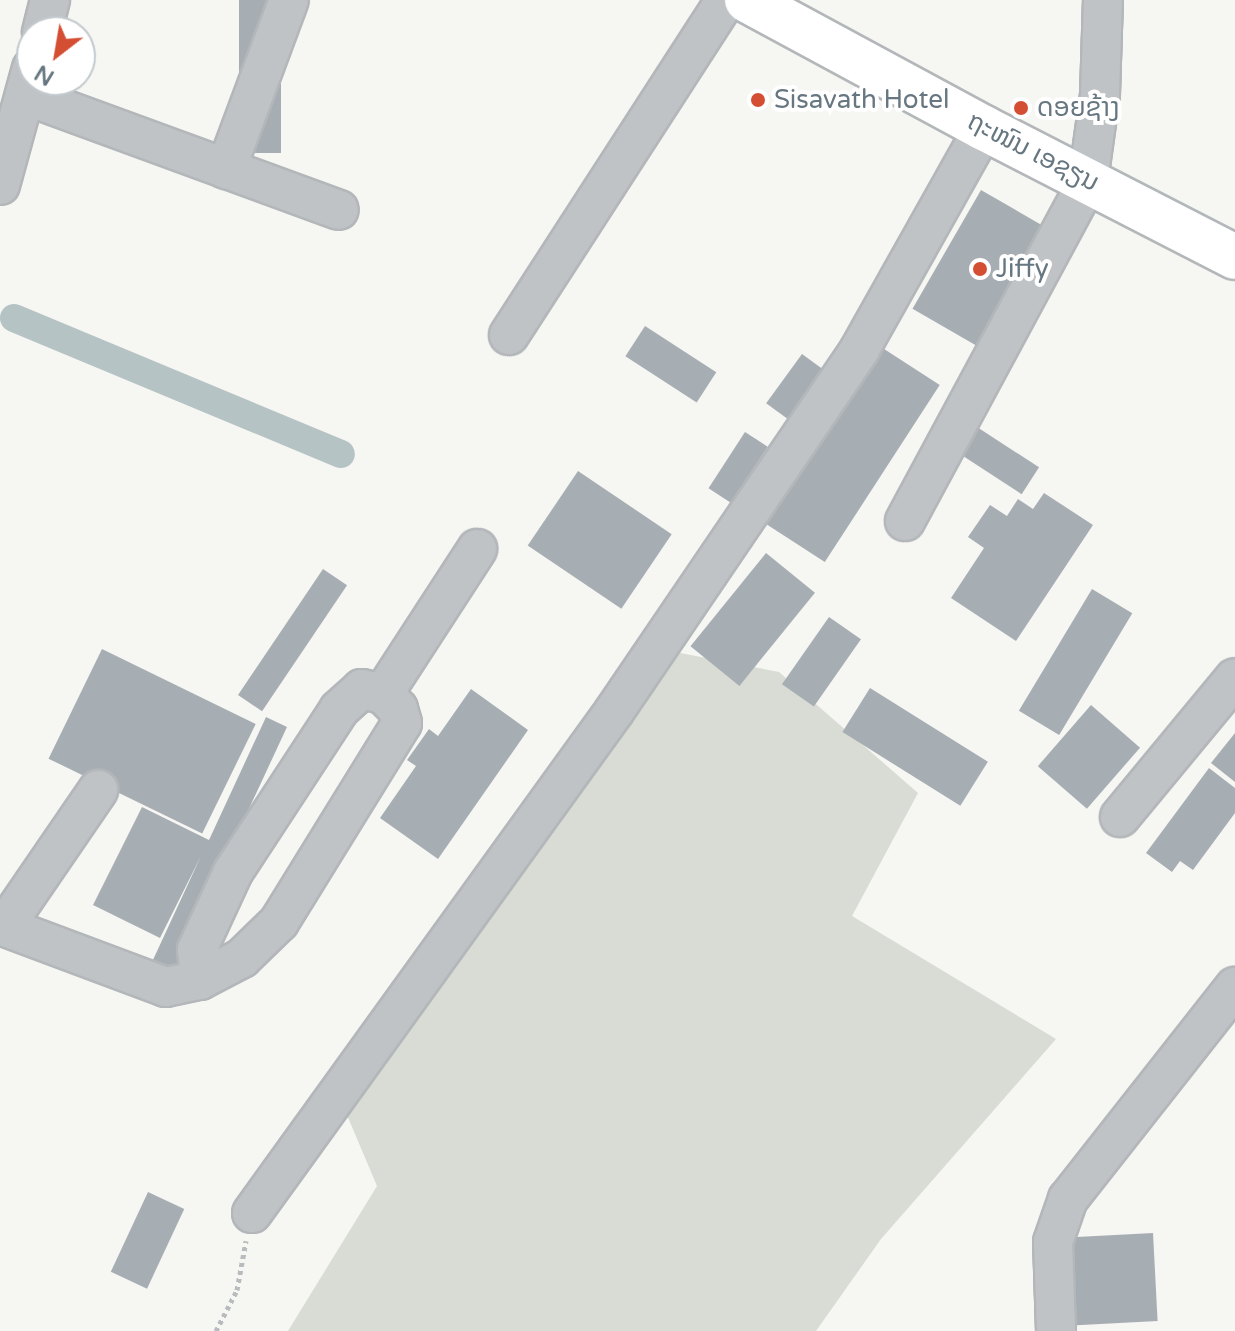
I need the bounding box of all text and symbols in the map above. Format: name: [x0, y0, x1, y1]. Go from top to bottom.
north arrow: [16, 16, 96, 96]
text: N: [30, 59, 59, 91]
place label: Sisavath Hotel: [774, 84, 949, 116]
marker: Sisavath Hotel: [749, 91, 767, 109]
place label: ດອຍຊ້າງ: [1037, 92, 1120, 124]
marker: ດອຍຊ້າງ: [1012, 99, 1030, 117]
street label: ຖະໜົນ ເອຊຽນ: [962, 105, 1104, 199]
place label: Jiffy: [996, 253, 1049, 285]
marker: Jiffy: [971, 260, 989, 278]

